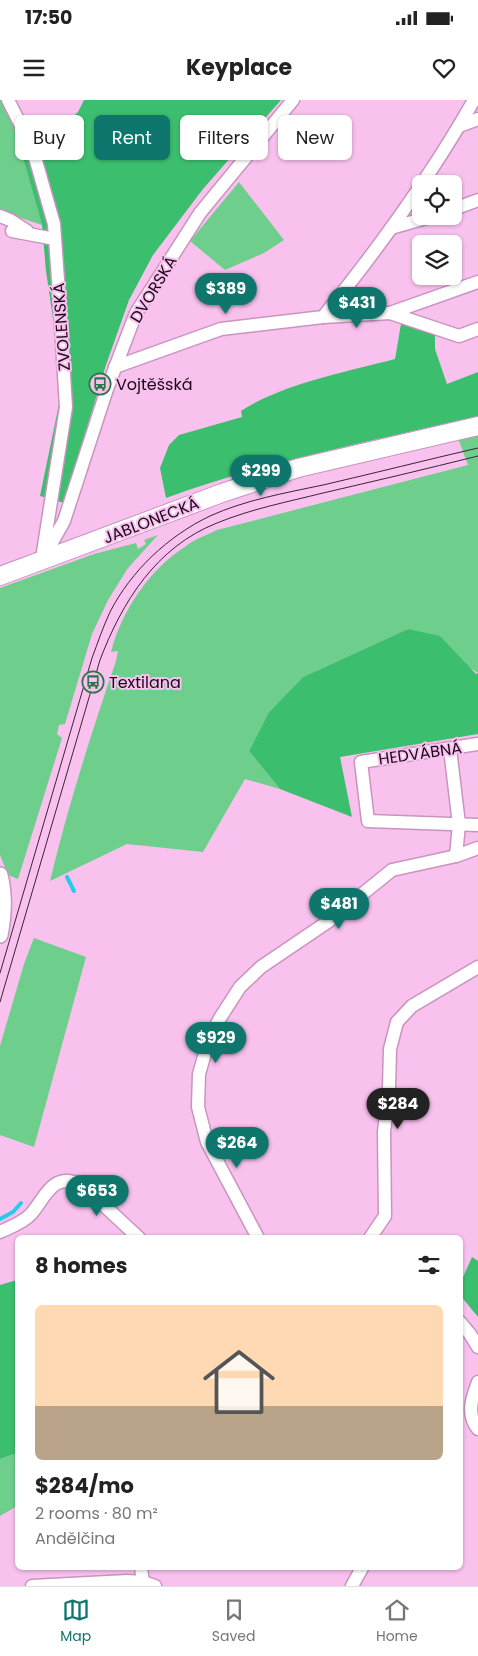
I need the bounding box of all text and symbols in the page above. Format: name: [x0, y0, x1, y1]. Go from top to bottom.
text: 17:50: [25, 4, 72, 31]
text: Keyplace: [186, 52, 292, 83]
icon: menu: [20, 54, 48, 82]
icon: heart: [430, 54, 458, 82]
chip: Buy: [15, 115, 84, 160]
chip: Rent: [94, 115, 170, 160]
chip: Filters: [180, 115, 268, 160]
chip: New: [278, 115, 352, 160]
map controls: [412, 175, 462, 285]
button: locate: [412, 175, 462, 225]
button: layers: [412, 235, 462, 285]
street label: DVORSKÁ: [124, 251, 183, 327]
pin: $389: [196, 272, 256, 315]
text: $389: [206, 277, 246, 300]
street label: ZVOLENSKÁ: [47, 282, 76, 372]
pin: $431: [327, 286, 387, 329]
text: $431: [338, 291, 376, 314]
bus stop icon: Vojtěšská: [88, 372, 112, 396]
place label: Vojtěšská: [116, 373, 193, 396]
pin: $299: [231, 454, 291, 497]
text: $299: [241, 459, 281, 482]
street label: JABLONECKÁ: [100, 492, 203, 549]
bus stop icon: Textilana: [81, 670, 105, 694]
place label: Textilana: [109, 671, 181, 694]
street label: HEDVÁBNÁ: [377, 736, 463, 771]
pin: $481: [309, 888, 369, 930]
text: $481: [320, 892, 358, 915]
pin: $929: [186, 1022, 246, 1064]
text: $929: [196, 1026, 236, 1049]
pin: $284: [368, 1088, 428, 1130]
text: $284: [378, 1092, 418, 1115]
pin: $264: [207, 1126, 267, 1169]
text: $264: [217, 1131, 257, 1154]
pin: $653: [67, 1174, 127, 1217]
text: $653: [77, 1179, 117, 1202]
text: 8 homes: [35, 1251, 127, 1280]
icon: filters: [415, 1251, 443, 1279]
icon: home: [194, 1337, 284, 1427]
text: $284/mo: [35, 1471, 134, 1500]
text: 2 rooms · 80 m²: [35, 1502, 158, 1525]
text: Andělčina: [35, 1527, 115, 1550]
tab: Map: [60, 1596, 91, 1647]
tab: Saved: [212, 1596, 255, 1647]
tab: Home: [376, 1596, 418, 1647]

